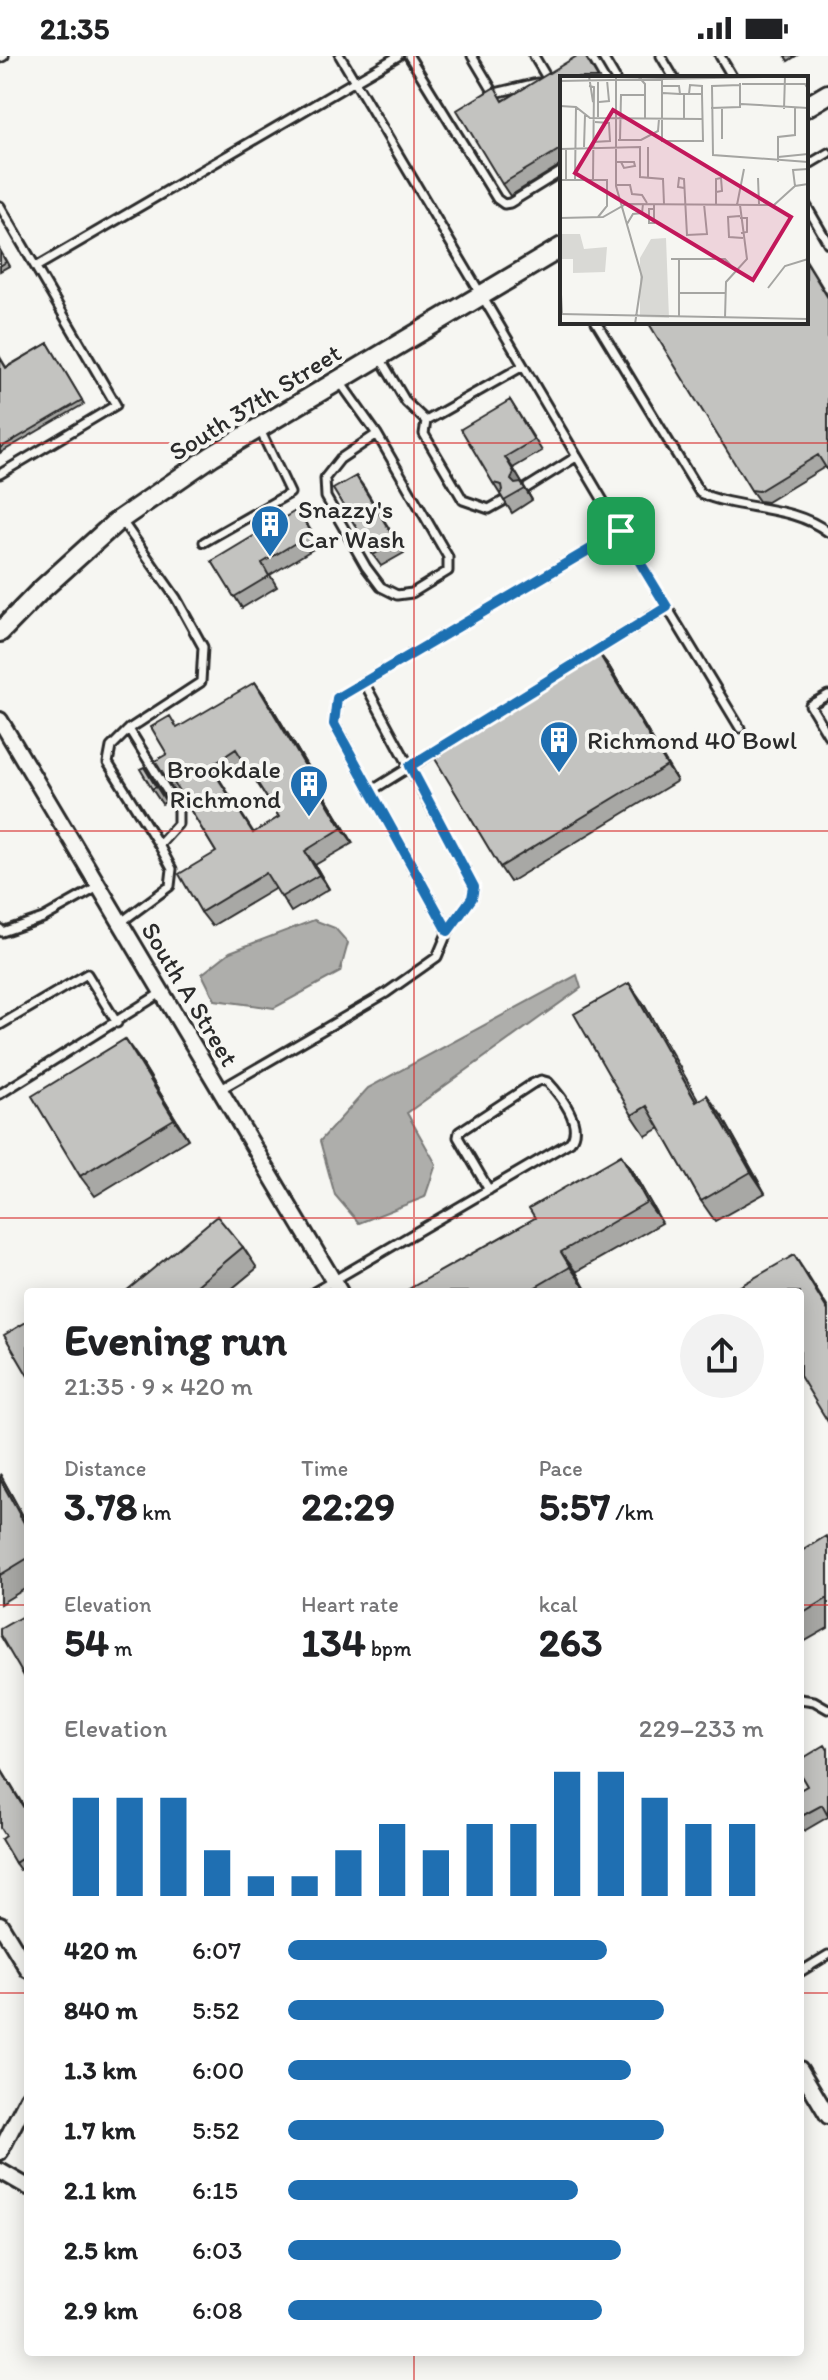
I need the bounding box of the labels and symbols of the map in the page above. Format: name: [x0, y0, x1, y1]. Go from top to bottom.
inset map: [560, 76, 808, 324]
street label: South 37th Street: [163, 336, 347, 468]
place label: Snazzy's Car Wash: [298, 493, 405, 555]
pin: [587, 497, 655, 565]
building icon: Snazzy's Car Wash: [249, 503, 291, 558]
building icon: Richmond 40 Bowl: [538, 719, 580, 774]
place label: Richmond 40 Bowl: [587, 724, 797, 756]
place label: Brookdale Richmond: [167, 753, 281, 815]
building icon: Brookdale Richmond: [288, 763, 330, 818]
street label: South A Street: [134, 916, 246, 1072]

